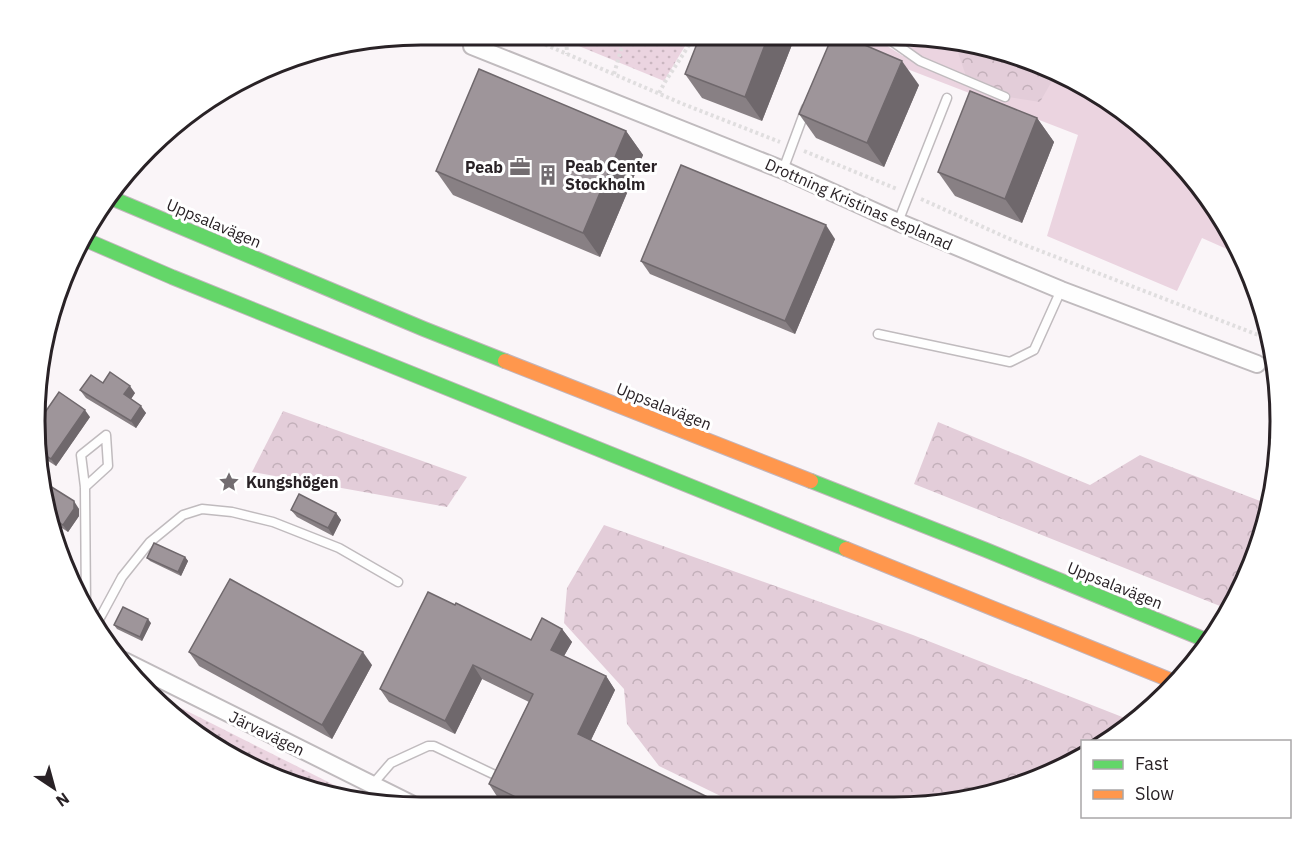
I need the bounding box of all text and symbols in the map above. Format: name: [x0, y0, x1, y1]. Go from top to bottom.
street label: Drottning Kristinas esplanad: [762, 154, 956, 254]
office icon: Peab: [508, 155, 532, 179]
place label: Peab Center Stockholm: [565, 156, 658, 194]
place label: Peab: [465, 157, 503, 177]
building icon: Peab Center Stockholm: [536, 163, 560, 187]
street label: Uppsalavägen: [164, 194, 264, 252]
street label: Uppsalavägen: [613, 378, 715, 434]
place icon: Kungshögen: [217, 470, 241, 494]
place label: Kungshögen: [246, 472, 339, 492]
street label: Uppsalavägen: [1064, 557, 1166, 613]
street label: Järvavägen: [226, 706, 308, 760]
legend: [1081, 740, 1291, 818]
text: Fast: [1135, 752, 1169, 775]
north arrow: [24, 758, 84, 818]
text: Slow: [1135, 782, 1174, 805]
text: N: [52, 789, 73, 812]

